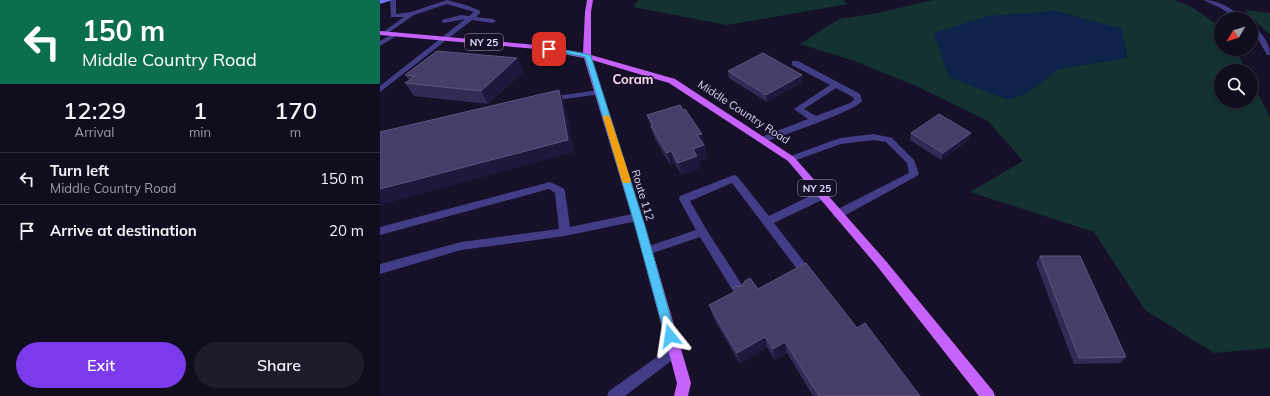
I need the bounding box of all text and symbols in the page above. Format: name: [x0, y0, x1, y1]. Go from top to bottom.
north arrow: [1214, 12, 1258, 56]
map controls: [1214, 12, 1258, 108]
text: 150 m: [82, 13, 165, 48]
icon: left: [16, 16, 68, 68]
pin: [532, 32, 566, 66]
road number: NY 25: [465, 34, 503, 50]
icon: arrive: [538, 38, 560, 60]
text: Middle Country Road: [82, 48, 257, 71]
button: search: [1214, 64, 1258, 108]
district label: Coram: [613, 71, 653, 87]
street label: Middle Country Road: [695, 77, 793, 147]
text: 12:29: [63, 95, 126, 125]
text: 1: [193, 95, 207, 125]
text: 170: [274, 95, 317, 125]
text: Arrival: [75, 124, 114, 140]
text: min: [189, 124, 211, 140]
text: m: [290, 124, 301, 140]
text: Turn left: [50, 161, 109, 180]
icon: left: [16, 168, 38, 190]
street label: Route 112: [629, 168, 657, 223]
text: 150 m: [320, 169, 364, 188]
text: Middle Country Road: [50, 180, 176, 196]
road number: NY 25: [798, 180, 836, 196]
icon: arrive: [16, 220, 38, 242]
text: Arrive at destination: [50, 221, 197, 240]
text: 20 m: [329, 221, 364, 240]
position arrow: [649, 315, 691, 357]
button: Exit: [16, 342, 186, 388]
button: Share: [194, 342, 364, 388]

